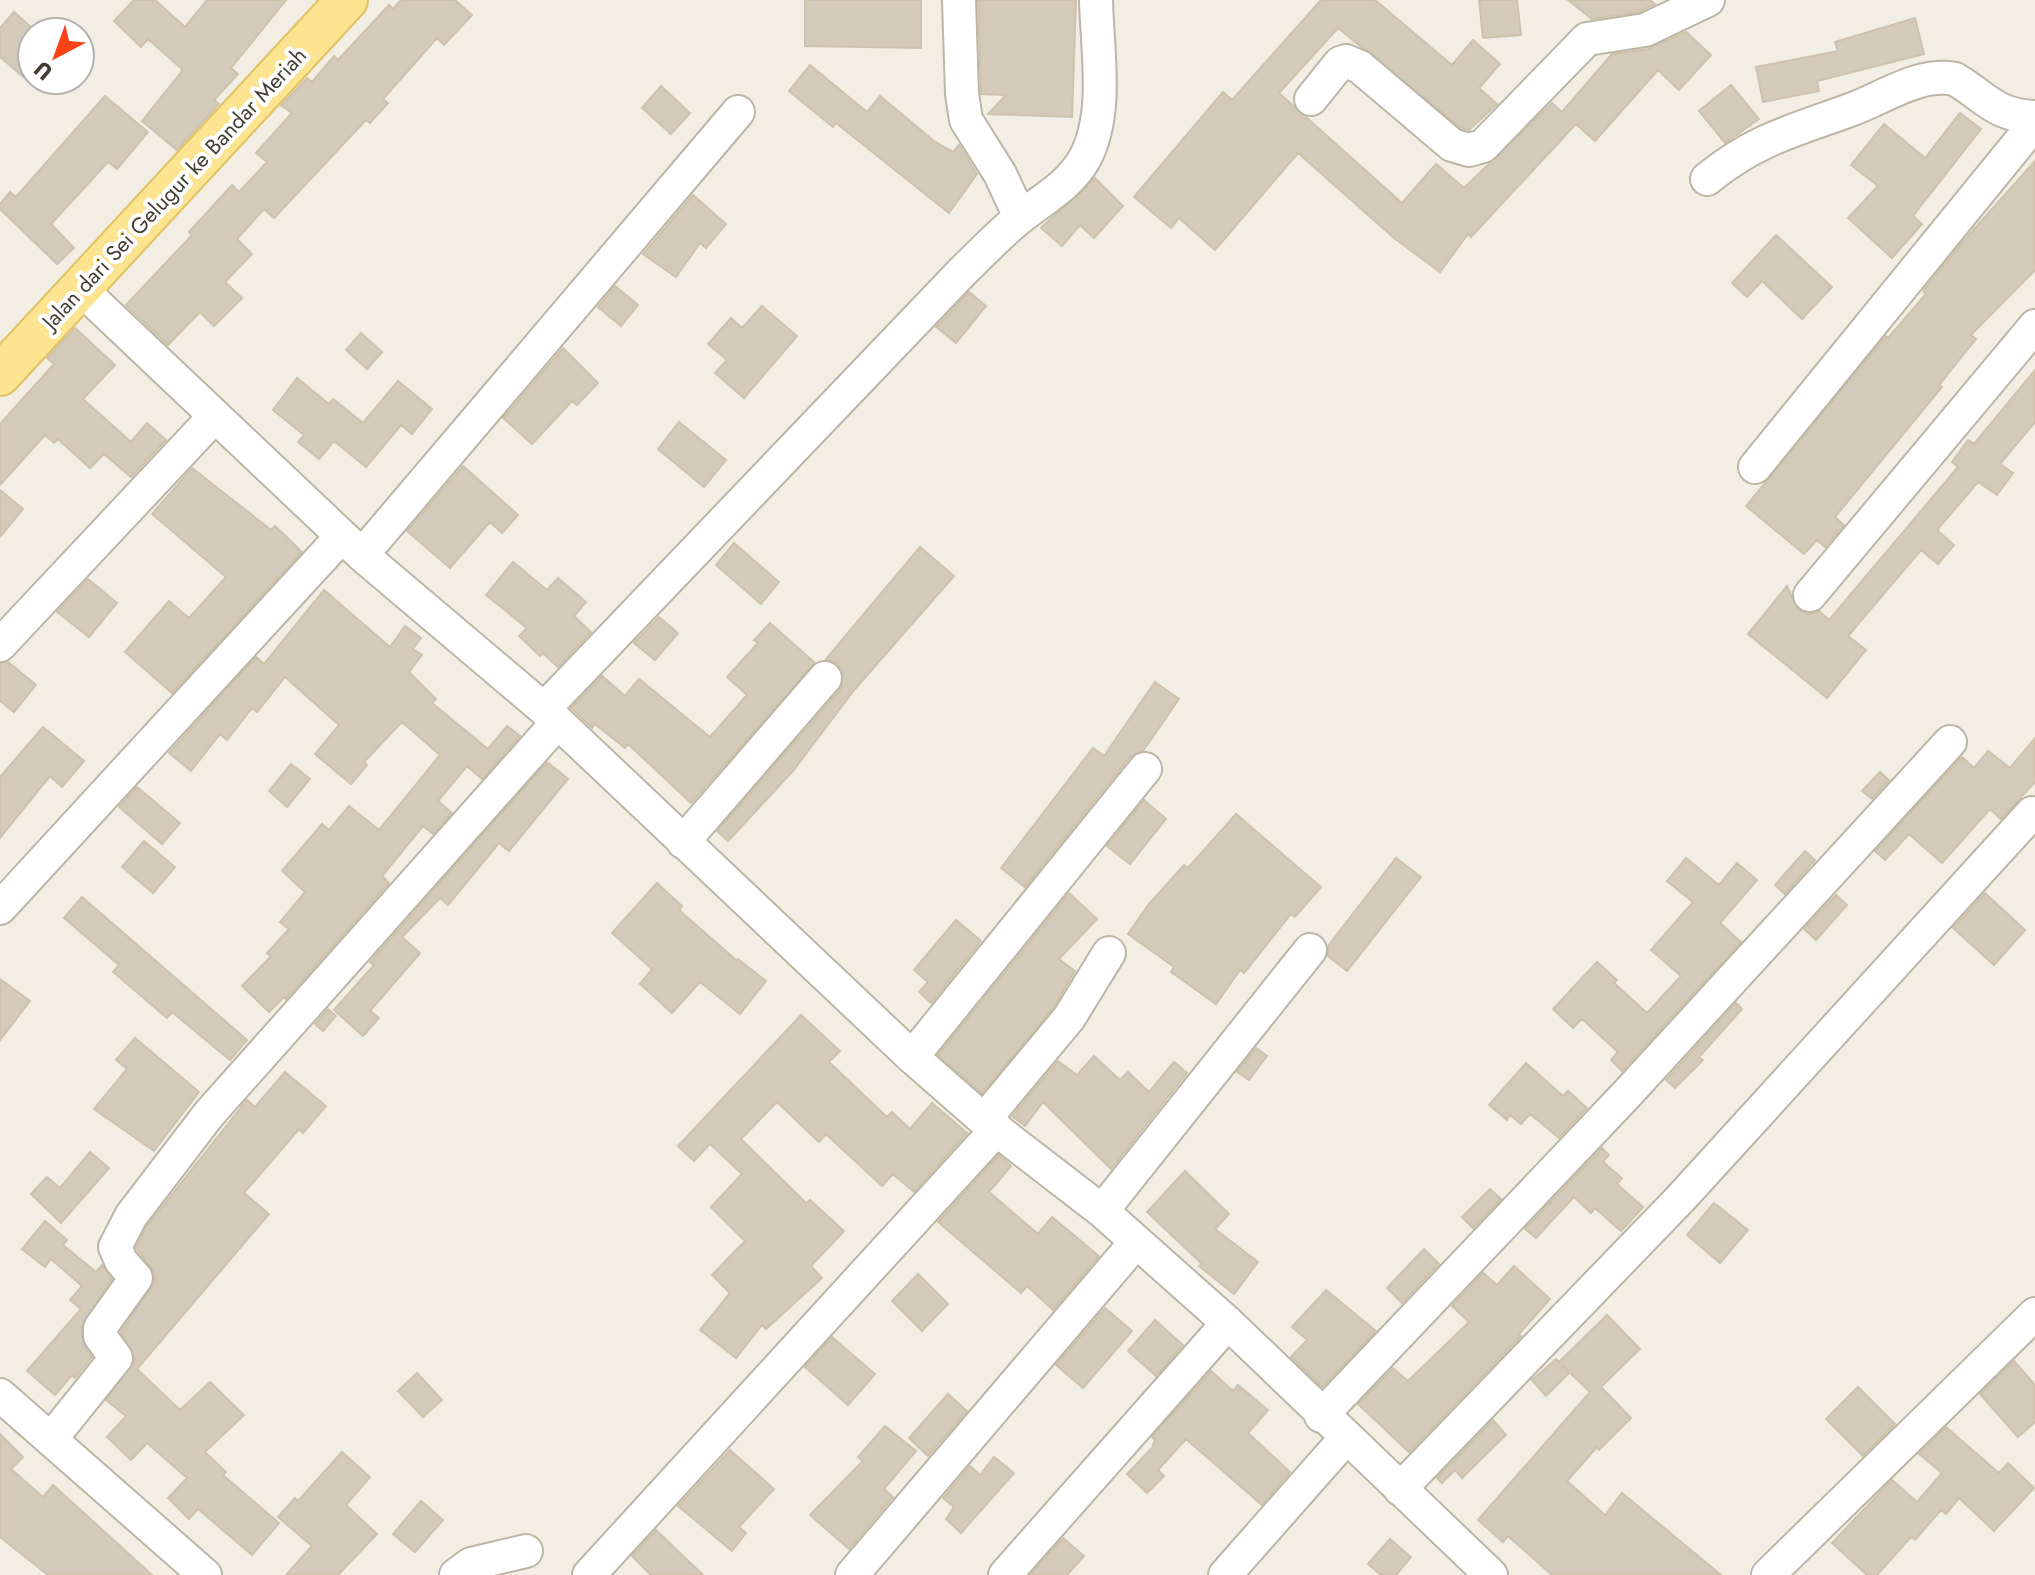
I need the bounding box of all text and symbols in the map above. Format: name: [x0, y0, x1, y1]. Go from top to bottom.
north arrow: [16, 16, 96, 96]
street label: Jalan dari Sei Gelugur ke Bandar Meriah: [32, 40, 314, 338]
text: U: [27, 54, 59, 88]

